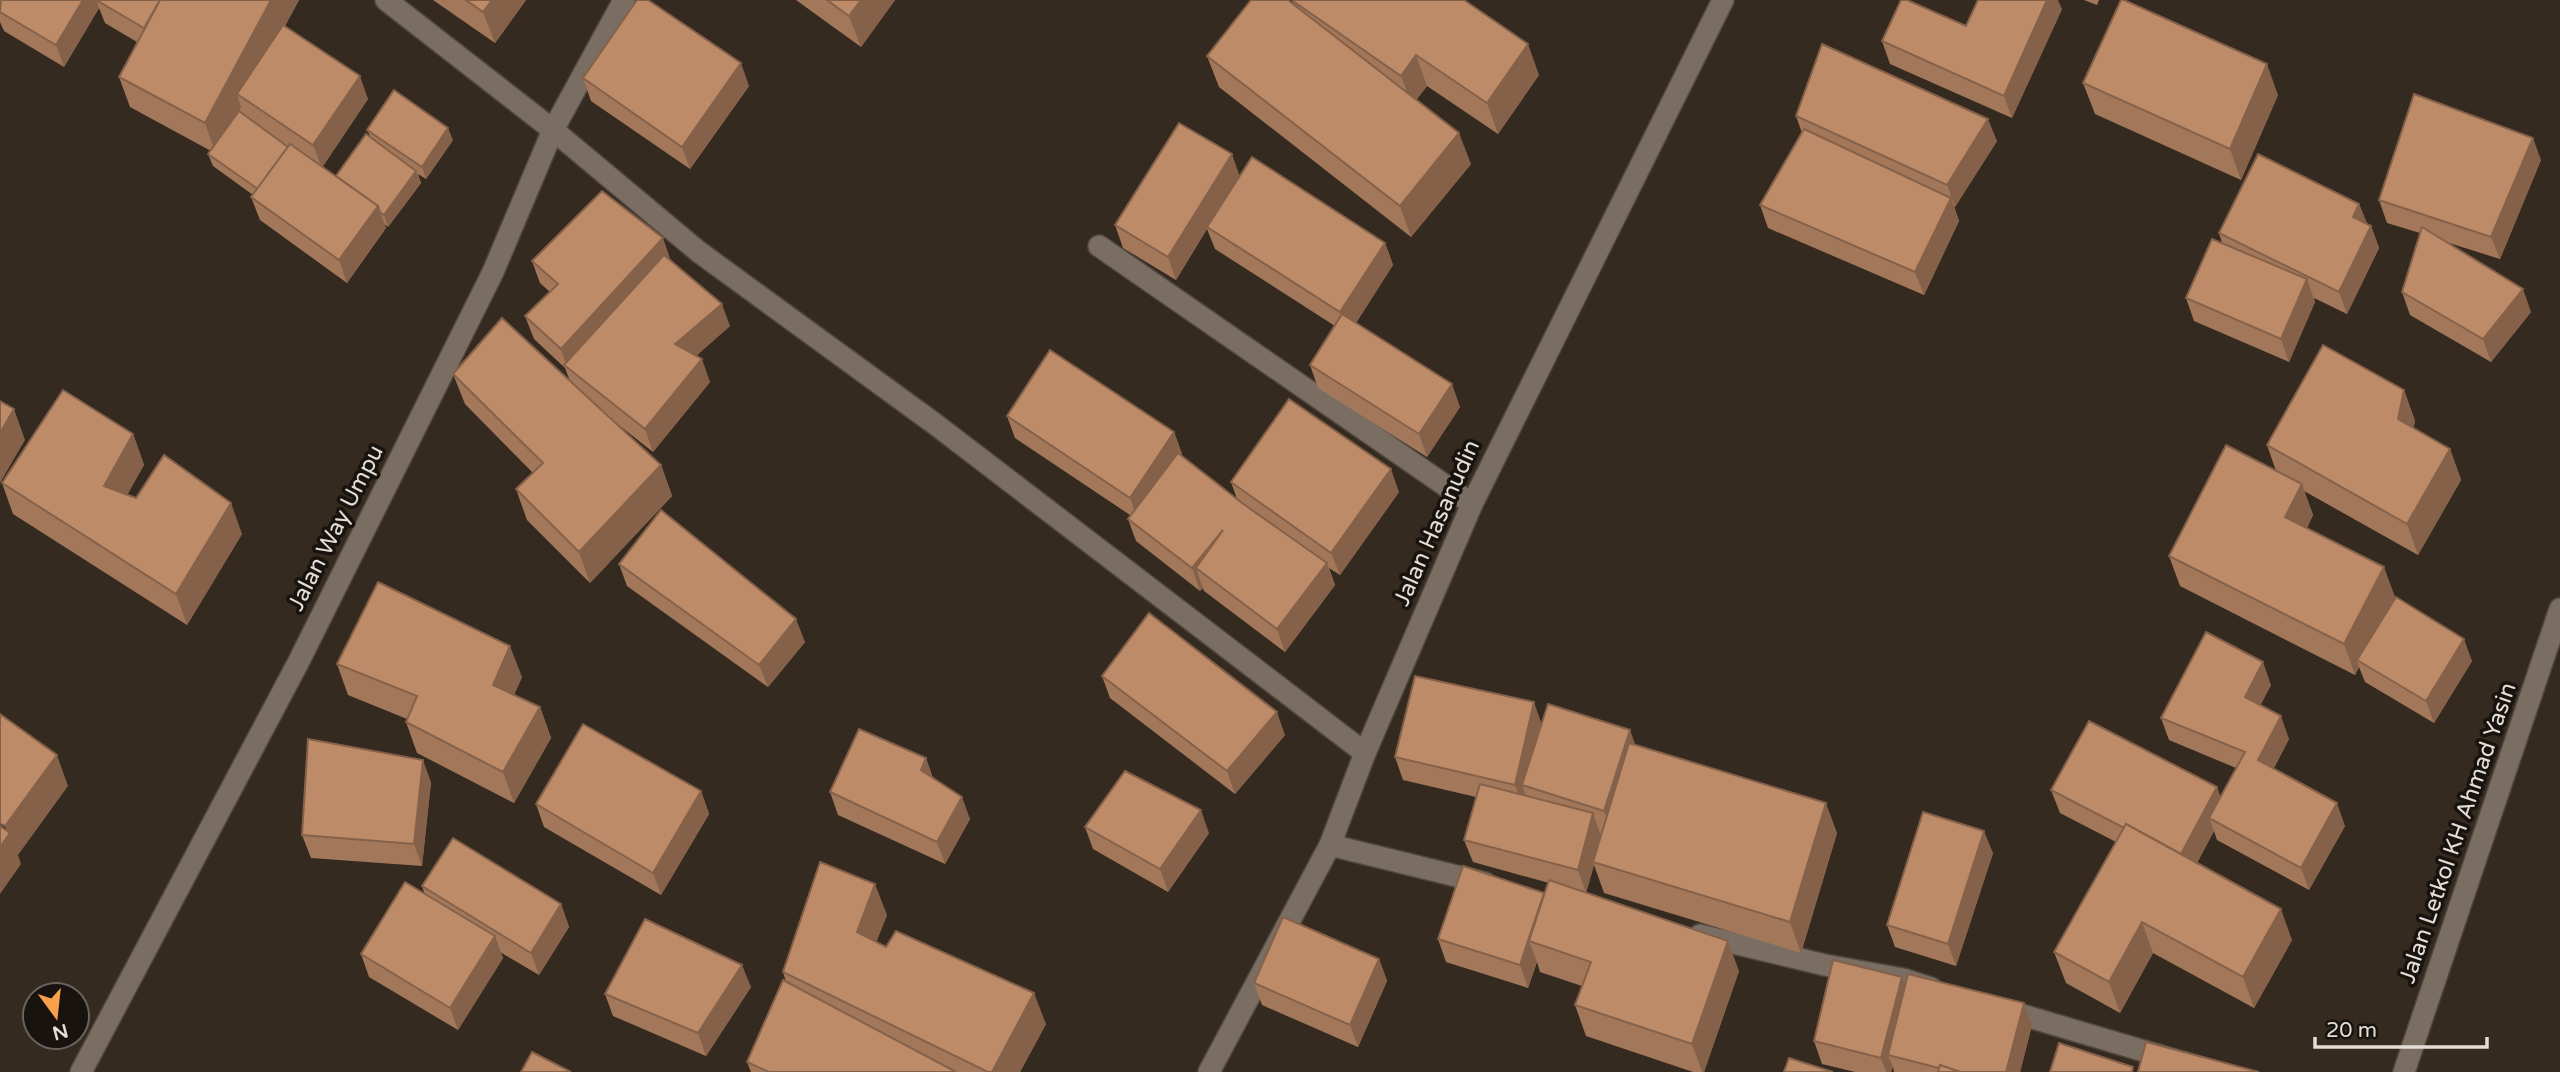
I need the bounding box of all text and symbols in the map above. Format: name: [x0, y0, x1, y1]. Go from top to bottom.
street label: Jalan Hasanudin: [1388, 436, 1486, 610]
street label: Jalan Way Umpu: [282, 440, 390, 616]
street label: Jalan Letkol KH Ahmad Yasin: [2393, 679, 2523, 987]
north arrow: [21, 981, 91, 1051]
scale bar: [2315, 1006, 2486, 1050]
text: 20 m: [2326, 1018, 2377, 1043]
text: N: [50, 1019, 70, 1044]

